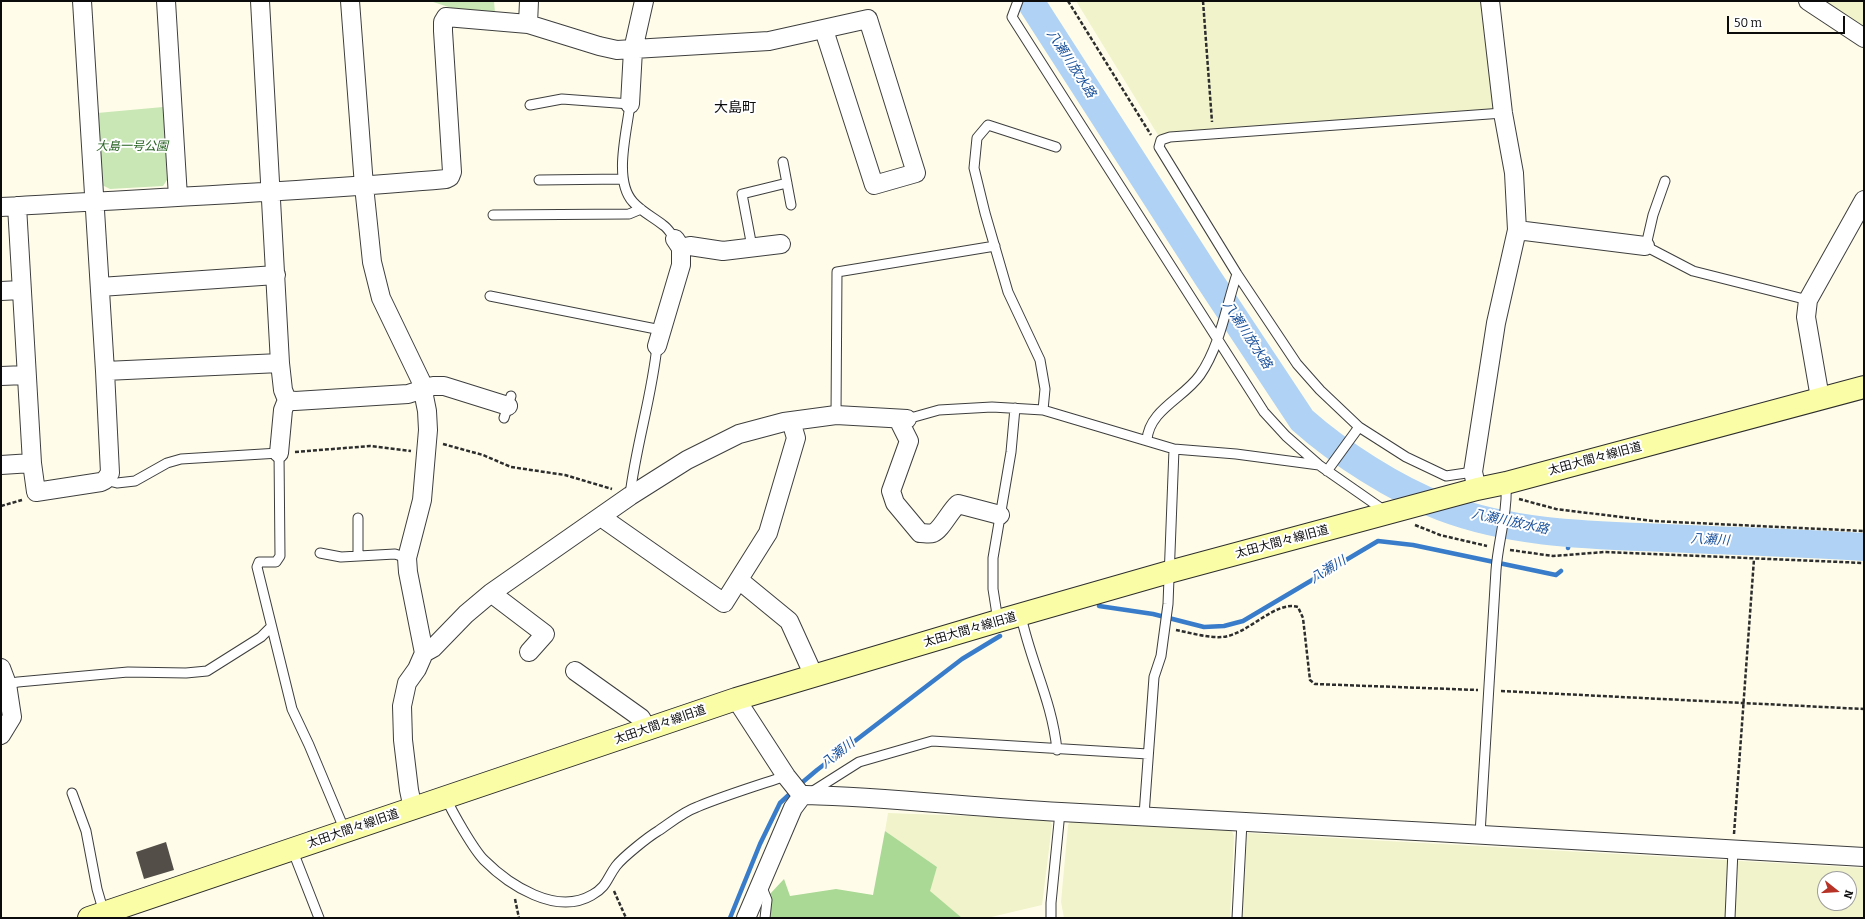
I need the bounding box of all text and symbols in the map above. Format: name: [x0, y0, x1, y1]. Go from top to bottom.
scale bar: [1729, 8, 1847, 34]
text: 50 m: [1734, 16, 1762, 30]
water label: 八瀬川放水路: [1043, 27, 1099, 101]
district label: 大島町: [714, 100, 756, 116]
park label: 大島一号公園: [96, 140, 168, 154]
water label: 八瀬川放水路: [1219, 298, 1275, 372]
street label: 太田大間々線旧道: [1547, 440, 1643, 478]
water label: 八瀬川放水路: [1470, 506, 1550, 538]
street label: 太田大間々線旧道: [1234, 523, 1330, 561]
water label: 八瀬川: [1690, 531, 1730, 549]
water label: 八瀬川: [1307, 553, 1349, 587]
street label: 太田大間々線旧道: [922, 610, 1018, 650]
street label: 太田大間々線旧道: [612, 703, 708, 747]
water label: 八瀬川: [818, 736, 858, 772]
street label: 太田大間々線旧道: [305, 807, 401, 851]
north arrow: [1817, 871, 1857, 911]
text: N: [1841, 888, 1855, 900]

